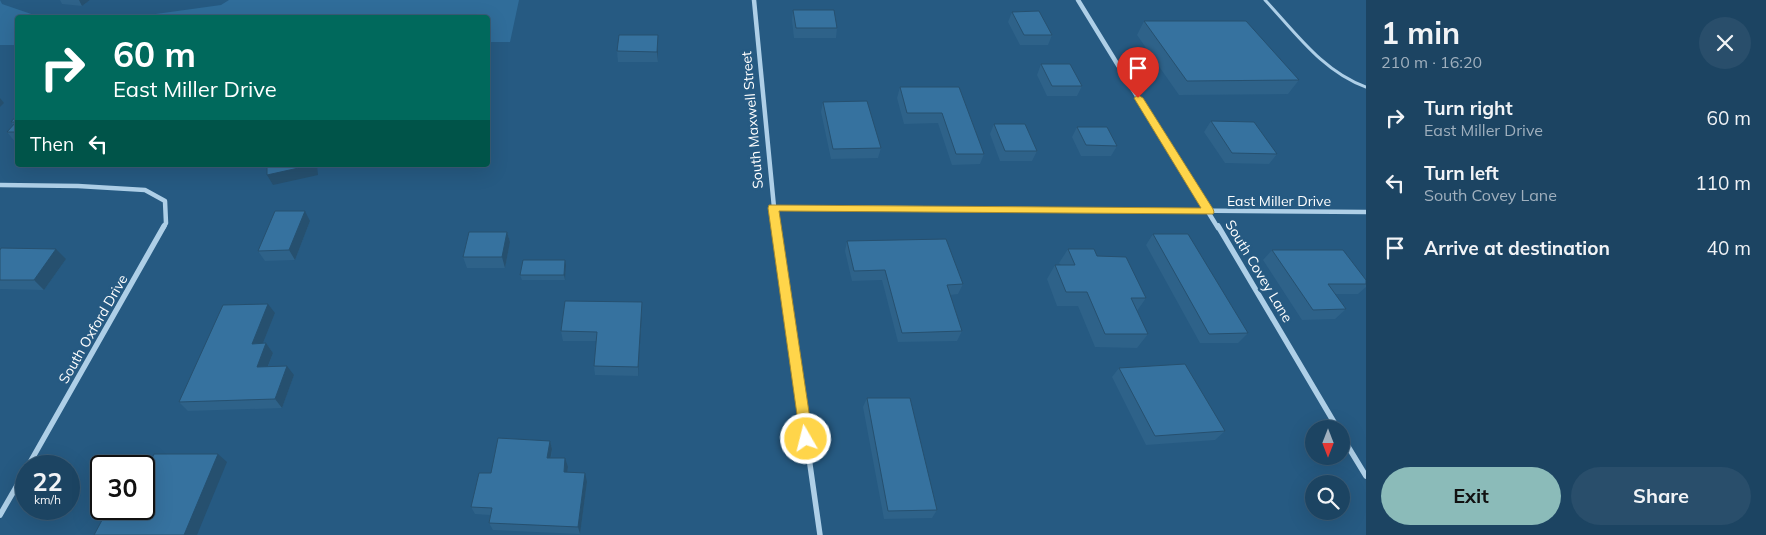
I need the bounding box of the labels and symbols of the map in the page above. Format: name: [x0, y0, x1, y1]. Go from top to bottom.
pin: [1117, 47, 1159, 98]
street label: South Maxwell Street: [737, 50, 767, 190]
street label: East Miller Drive: [1227, 192, 1331, 210]
street label: South Covey Lane: [1221, 217, 1297, 325]
street label: South Oxford Drive: [54, 271, 132, 387]
position arrow: [779, 412, 831, 464]
north arrow: [1305, 420, 1350, 465]
speed limit sign: 30: [90, 455, 155, 520]

